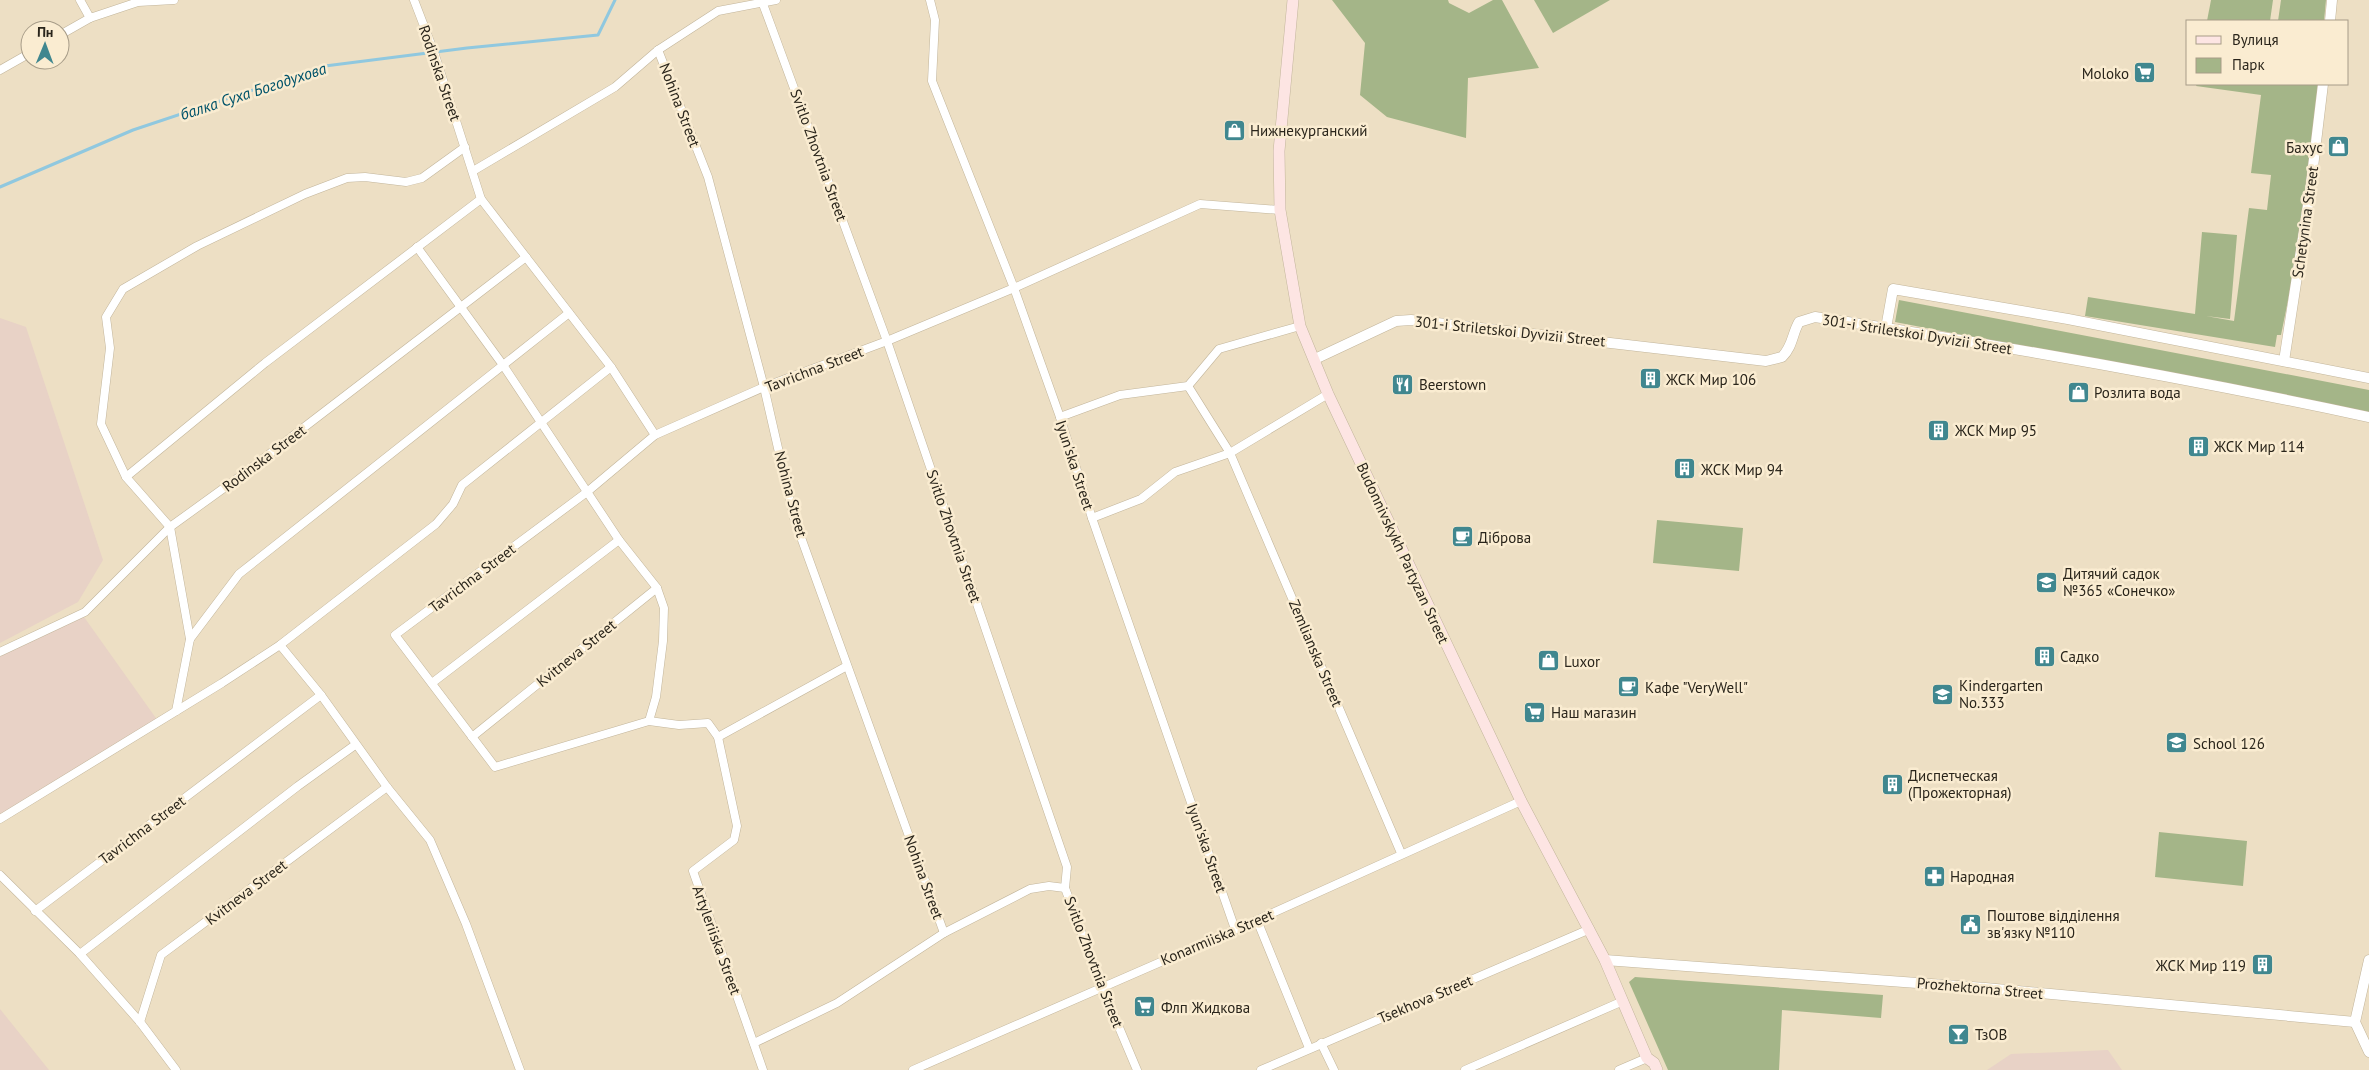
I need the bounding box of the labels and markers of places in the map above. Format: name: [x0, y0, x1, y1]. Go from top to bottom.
supermarket icon: Moloko: [2133, 61, 2157, 85]
place label: Moloko: [2082, 64, 2129, 83]
shop icon: Нижнекурганский: [1222, 118, 1246, 142]
place label: Нижнекурганский: [1250, 121, 1368, 140]
shop icon: Бахус: [2327, 135, 2351, 159]
place label: Бахус: [2286, 138, 2323, 157]
building icon: ЖСК Мир 106: [1638, 367, 1662, 391]
place label: ЖСК Мир 106: [1665, 370, 1756, 389]
restaurant icon: Beerstown: [1391, 372, 1415, 396]
place label: Beerstown: [1419, 375, 1486, 394]
shop icon: Розлита вода: [2066, 380, 2090, 404]
place label: Розлита вода: [2094, 383, 2181, 402]
building icon: ЖСК Мир 95: [1927, 418, 1951, 442]
place label: ЖСК Мир 95: [1954, 421, 2037, 440]
building icon: ЖСК Мир 114: [2186, 434, 2210, 458]
place label: ЖСК Мир 114: [2213, 437, 2304, 456]
building icon: ЖСК Мир 94: [1673, 457, 1697, 481]
place label: ЖСК Мир 94: [1700, 460, 1783, 479]
cafe icon: Діброва: [1450, 525, 1474, 549]
place label: Діброва: [1478, 528, 1531, 547]
place label: Дитячий садок №365 «Сонечко»: [2063, 564, 2175, 600]
school or university icon: Дитячий садок №365 «Сонечко»: [2035, 570, 2059, 594]
building icon: Садко: [2032, 644, 2056, 668]
place label: Садко: [2060, 647, 2099, 666]
shop icon: Luxor: [1536, 649, 1560, 673]
place label: Luxor: [1564, 652, 1600, 671]
cafe icon: Кафе "VeryWell": [1617, 675, 1641, 699]
place label: Kindergarten No.333: [1959, 676, 2043, 712]
place label: Кафе "VeryWell": [1645, 678, 1748, 697]
school or university icon: Kindergarten No.333: [1931, 682, 1955, 706]
supermarket icon: Наш магазин: [1523, 700, 1547, 724]
place label: Наш магазин: [1551, 703, 1637, 722]
school or university icon: School 126: [2165, 731, 2189, 755]
place label: School 126: [2193, 734, 2265, 753]
place label: Диспетческая (Прожекторная): [1908, 766, 2011, 802]
building icon: Диспетческая (Прожекторная): [1880, 772, 1904, 796]
pharmacy icon: Народная: [1922, 864, 1946, 888]
place label: Народная: [1950, 867, 2014, 886]
place label: Поштове відділення зв'язку №110: [1987, 906, 2120, 942]
public building icon: Поштове відділення зв'язку №110: [1959, 912, 1983, 936]
building icon: ЖСК Мир 119: [2250, 953, 2274, 977]
place label: ЖСК Мир 119: [2155, 956, 2246, 975]
supermarket icon: Флп Жидкова: [1133, 995, 1157, 1019]
place label: Флп Жидкова: [1161, 998, 1250, 1017]
bar icon: ТзОВ: [1947, 1022, 1971, 1046]
place label: ТзОВ: [1975, 1025, 2007, 1044]

